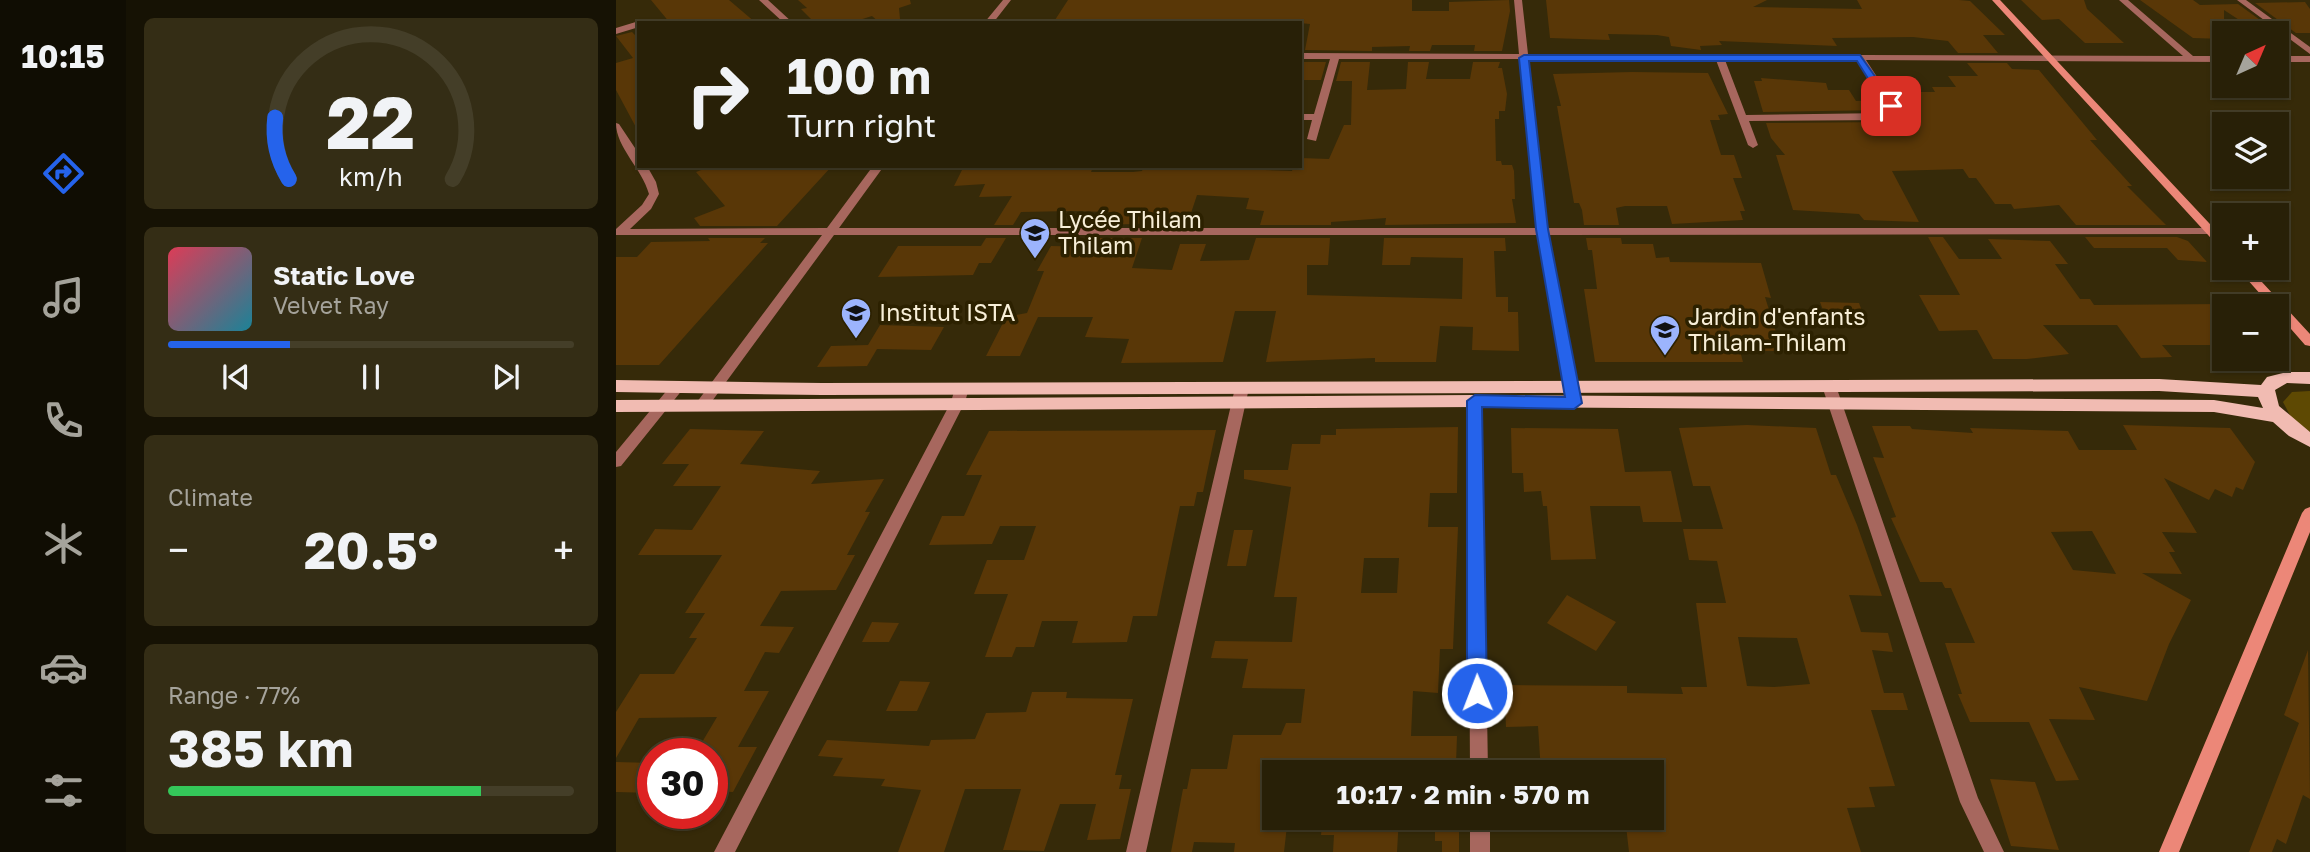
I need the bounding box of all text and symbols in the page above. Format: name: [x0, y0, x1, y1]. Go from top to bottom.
north arrow: [2212, 21, 2289, 98]
map controls: [2212, 21, 2289, 371]
text: 10:15: [21, 37, 105, 75]
text: 100 m: [787, 46, 931, 105]
icon: right: [672, 49, 763, 140]
pin: [1861, 76, 1921, 136]
text: 22: [327, 79, 415, 166]
icon: arrive: [1872, 87, 1910, 125]
text: Turn right: [787, 106, 936, 144]
button: layers: [2212, 112, 2289, 189]
icon: directions: [39, 149, 88, 198]
text: km/h: [339, 161, 403, 192]
button: +: [2212, 203, 2289, 280]
place label: Lycée Thilam Thilam: [1058, 205, 1202, 259]
school or university icon: Lycée Thilam Thilam: [1018, 216, 1052, 260]
text: Static Love: [273, 260, 415, 291]
icon: music: [39, 273, 88, 322]
text: Velvet Ray: [273, 291, 389, 319]
button: −: [2212, 294, 2289, 371]
school or university icon: Institut ISTA: [839, 296, 873, 340]
place label: Institut ISTA: [879, 298, 1016, 326]
place label: Jardin d'enfants Thilam-Thilam: [1688, 302, 1865, 356]
school or university icon: Jardin d'enfants Thilam-Thilam: [1648, 313, 1682, 357]
icon: previous: [217, 358, 255, 396]
icon: pause: [352, 358, 390, 396]
icon: next: [487, 358, 525, 396]
icon: phone: [39, 396, 88, 445]
text: Climate: [168, 483, 253, 511]
text: 20.5°: [304, 518, 438, 580]
icon: climate: [39, 519, 88, 568]
text: −: [168, 527, 189, 572]
text: +: [553, 527, 574, 572]
icon: car: [39, 643, 88, 692]
position arrow: [1440, 656, 1514, 730]
text: Range · 77%: [168, 681, 300, 709]
text: 385 km: [168, 716, 353, 778]
speed limit sign: 30: [637, 738, 728, 829]
icon: filters: [39, 766, 88, 815]
text: 10:17 · 2 min · 570 m: [1337, 779, 1589, 810]

